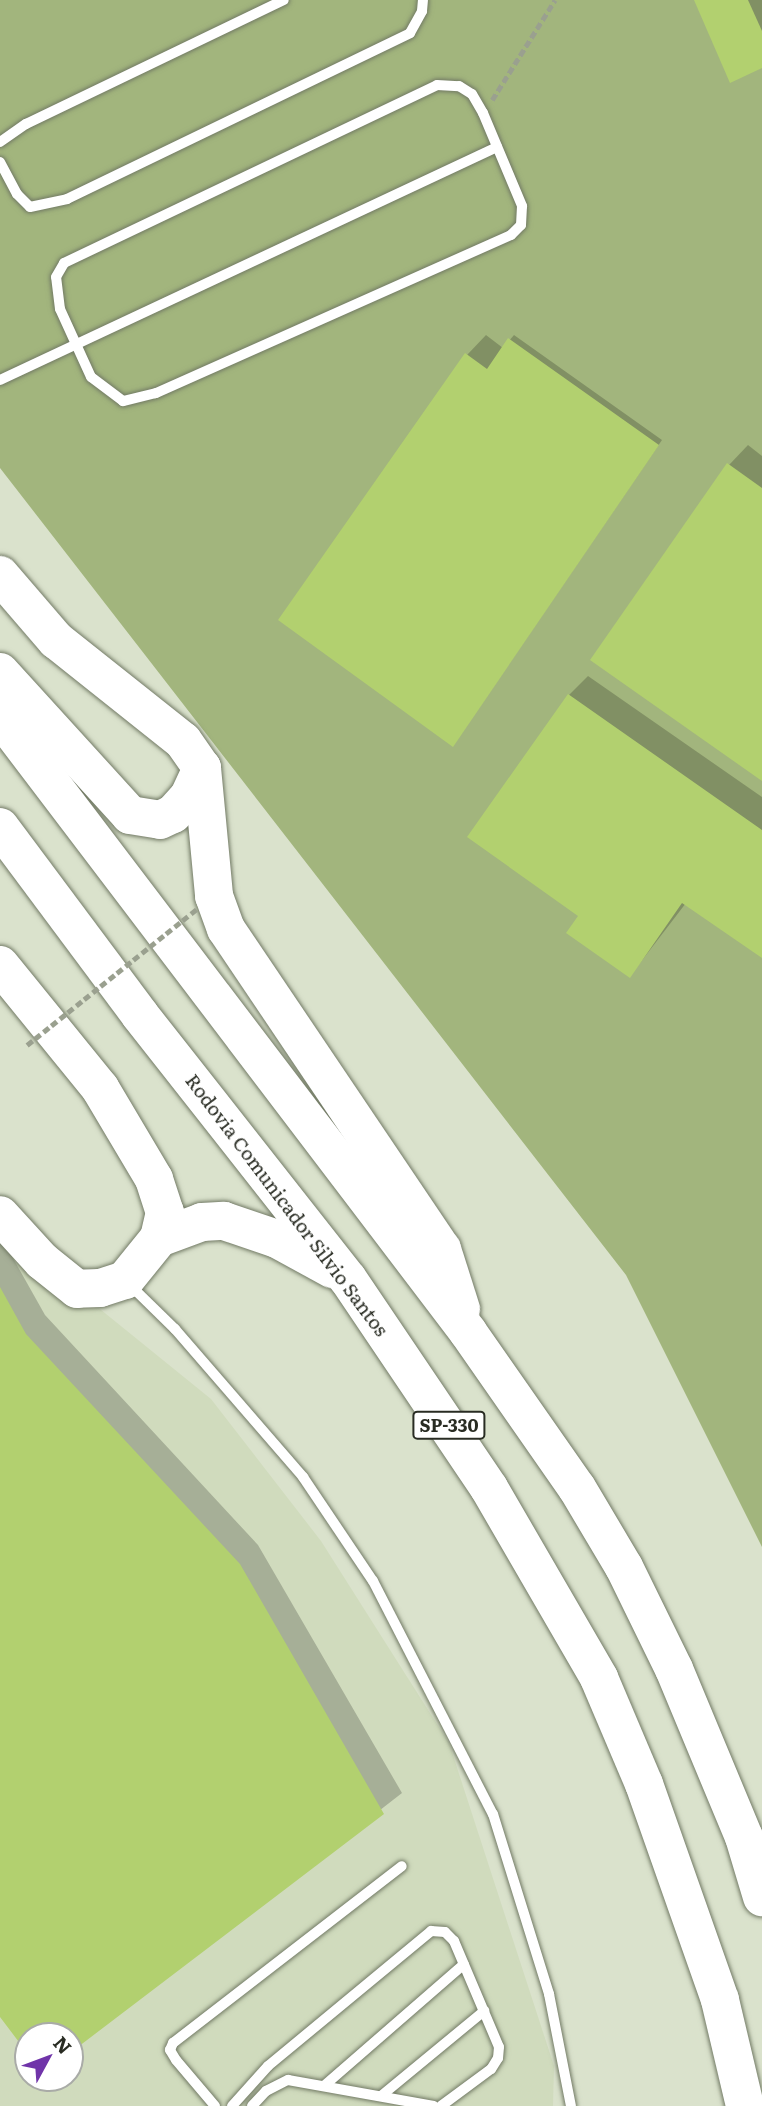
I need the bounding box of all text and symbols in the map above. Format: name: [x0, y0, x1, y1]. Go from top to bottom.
street label: Rodovia Comunicador Silvio Santos: [181, 1069, 393, 1341]
road number: SP-330: [412, 1410, 486, 1440]
north arrow: [14, 2022, 84, 2092]
text: N: [48, 2029, 79, 2060]

